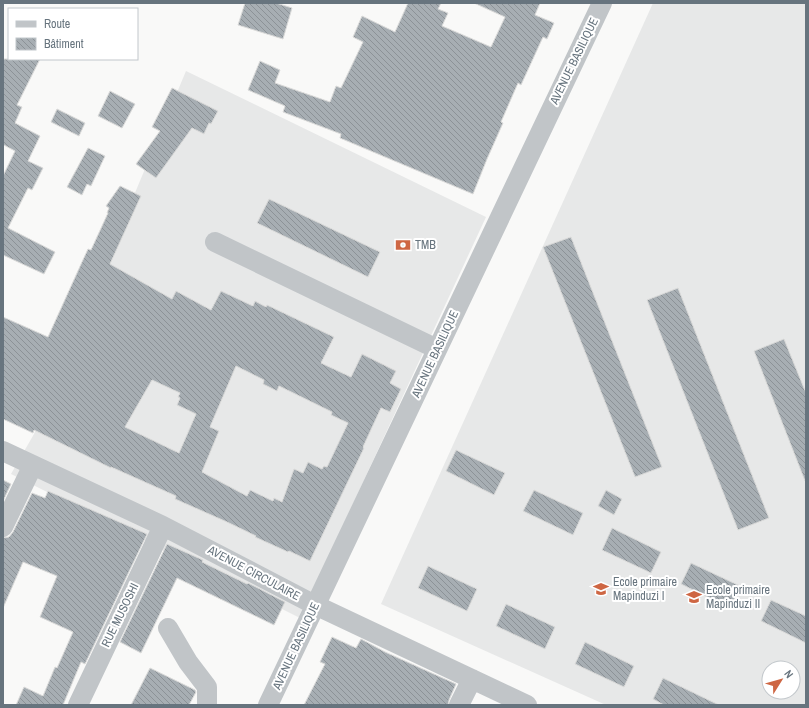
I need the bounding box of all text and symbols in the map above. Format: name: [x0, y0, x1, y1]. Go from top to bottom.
legend: [8, 8, 138, 60]
street label: AVENUE BASILIQUE: [546, 15, 602, 108]
text: Route: [44, 16, 70, 32]
text: Bâtiment: [44, 36, 84, 52]
bank icon: TMB: [394, 236, 412, 254]
place label: TMB: [415, 237, 436, 253]
street label: AVENUE BASILIQUE: [407, 308, 462, 401]
street label: AVENUE CIRCULAIRE: [204, 542, 303, 604]
place label: Ecole primaire Mapinduzi I: [613, 574, 677, 604]
street label: RUE MUSOSHI: [98, 580, 142, 650]
school or university icon: Ecole primaire Mapinduzi I: [592, 580, 610, 598]
place label: Ecole primaire Mapinduzi II: [706, 582, 770, 612]
school or university icon: Ecole primaire Mapinduzi II: [685, 588, 703, 606]
street label: AVENUE BASILIQUE: [268, 600, 323, 693]
north arrow: [761, 660, 801, 700]
text: N: [781, 667, 797, 681]

